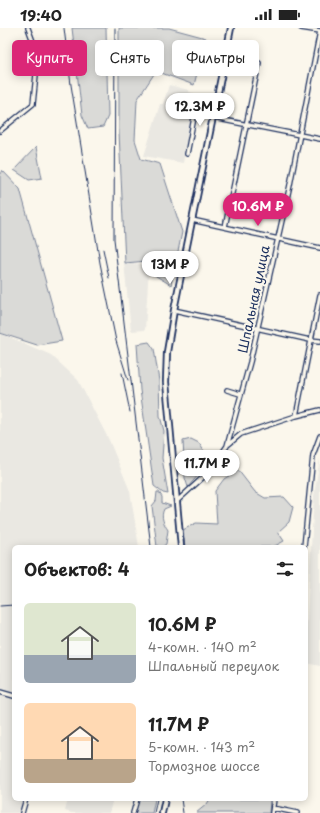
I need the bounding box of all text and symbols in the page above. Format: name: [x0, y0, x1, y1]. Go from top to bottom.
text: 19:40: [20, 3, 62, 26]
chip: Купить: [12, 40, 87, 76]
chip: Снять: [95, 40, 164, 76]
chip: Фильтры: [172, 40, 259, 76]
pin: 12.3M ₽: [163, 93, 237, 127]
text: 12.3M ₽: [174, 96, 226, 115]
pin: 10.6M ₽: [221, 193, 295, 227]
text: 10.6M ₽: [232, 196, 284, 215]
street label: Шпальная улица: [232, 243, 274, 355]
pin: 13M ₽: [142, 251, 198, 285]
text: 13M ₽: [151, 254, 189, 273]
pin: 11.7M ₽: [170, 450, 244, 484]
text: 11.7M ₽: [184, 453, 230, 472]
text: Объектов: 4: [24, 556, 129, 582]
icon: filters: [274, 558, 296, 580]
text: 10.6M ₽: [148, 611, 216, 637]
icon: home: [56, 619, 104, 667]
text: 4-комн. · 140 m²: [148, 637, 257, 656]
text: Шпальный переулок: [148, 656, 279, 675]
text: 11.7M ₽: [148, 711, 209, 737]
icon: home: [56, 719, 104, 767]
text: 5-комн. · 143 m²: [148, 737, 255, 756]
text: Тормозное шоссе: [148, 756, 260, 775]

